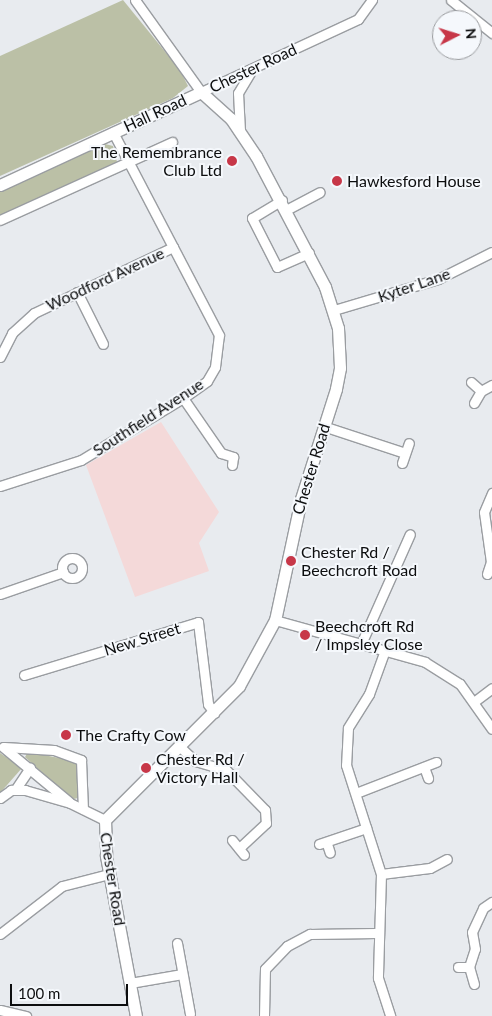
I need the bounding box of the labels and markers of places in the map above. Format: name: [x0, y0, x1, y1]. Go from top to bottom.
place label: The Remembrance Club Ltd: [91, 142, 222, 180]
marker: The Remembrance Club Ltd: [226, 155, 238, 167]
place label: Hawkesford House: [347, 171, 481, 191]
marker: Hawkesford House: [331, 175, 343, 187]
place label: Chester Rd / Beechcroft Road: [301, 542, 417, 580]
marker: Chester Rd / Beechcroft Road: [285, 555, 297, 567]
place label: Beechcroft Rd / Impsley Close: [315, 616, 423, 654]
marker: Beechcroft Rd / Impsley Close: [299, 629, 311, 641]
place label: The Crafty Cow: [76, 725, 186, 745]
marker: The Crafty Cow: [60, 729, 72, 741]
place label: Chester Rd / Victory Hall: [156, 749, 245, 787]
marker: Chester Rd / Victory Hall: [140, 762, 152, 774]

